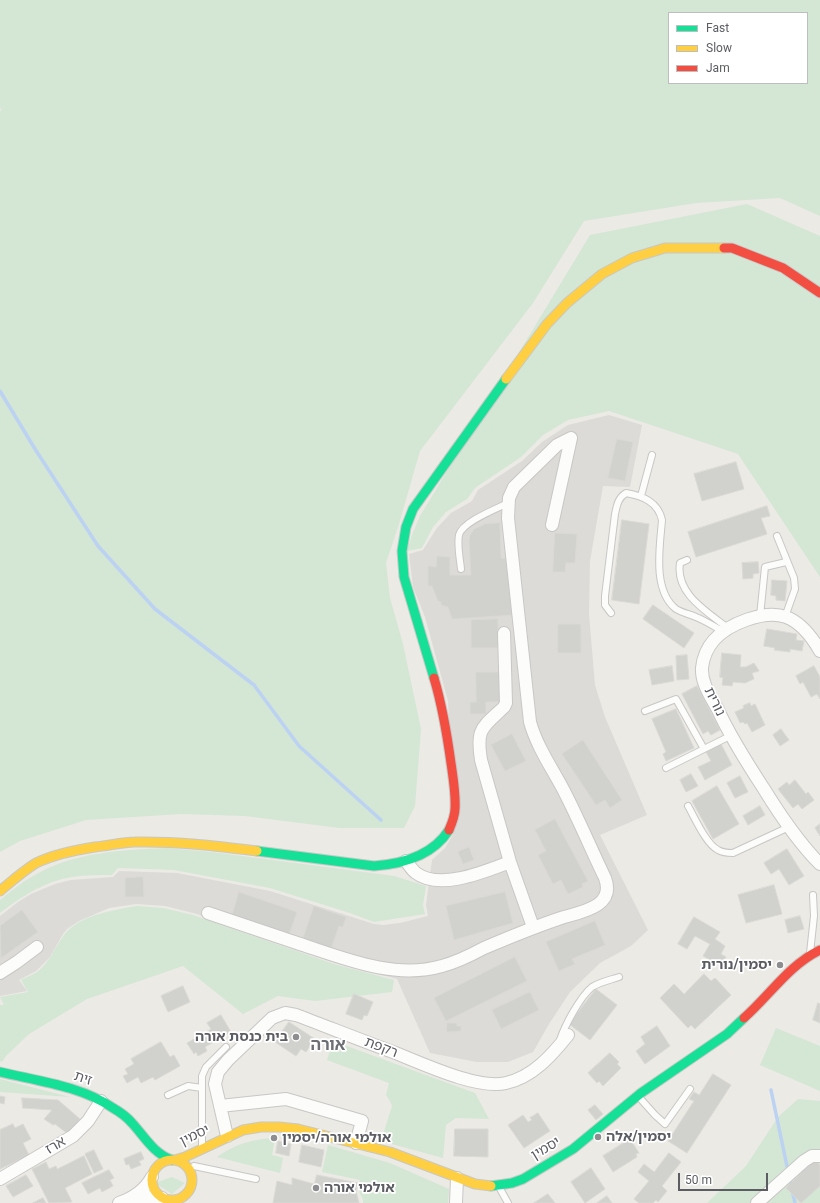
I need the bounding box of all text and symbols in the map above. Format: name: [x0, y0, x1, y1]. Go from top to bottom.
legend: [668, 12, 808, 84]
text: Fast: [706, 21, 729, 35]
text: Slow: [706, 41, 732, 55]
text: Jam: [706, 61, 730, 75]
street label: נורית: [700, 685, 728, 719]
place label: יסמין/נורית: [701, 957, 772, 973]
marker: יסמין/נורית: [775, 960, 785, 970]
place label: בית כנסת אורה: [195, 1029, 288, 1045]
marker: בית כנסת אורה: [291, 1032, 301, 1042]
street label: רקפת: [362, 1034, 400, 1062]
district label: אורה: [310, 1036, 346, 1056]
street label: זית: [72, 1068, 94, 1090]
street label: יסמין: [177, 1122, 213, 1150]
place label: יסמין/אלה: [606, 1129, 671, 1145]
place label: אולמי אורה/יסמין: [282, 1130, 391, 1146]
marker: יסמין/אלה: [593, 1132, 603, 1142]
marker: אולמי אורה/יסמין: [269, 1133, 279, 1143]
street label: ארז: [43, 1134, 69, 1158]
street label: יסמין: [528, 1134, 564, 1164]
scale bar: [680, 1165, 770, 1191]
text: 50 m: [685, 1173, 712, 1187]
place label: אולמי אורה: [324, 1180, 395, 1196]
marker: אולמי אורה: [311, 1183, 321, 1193]

